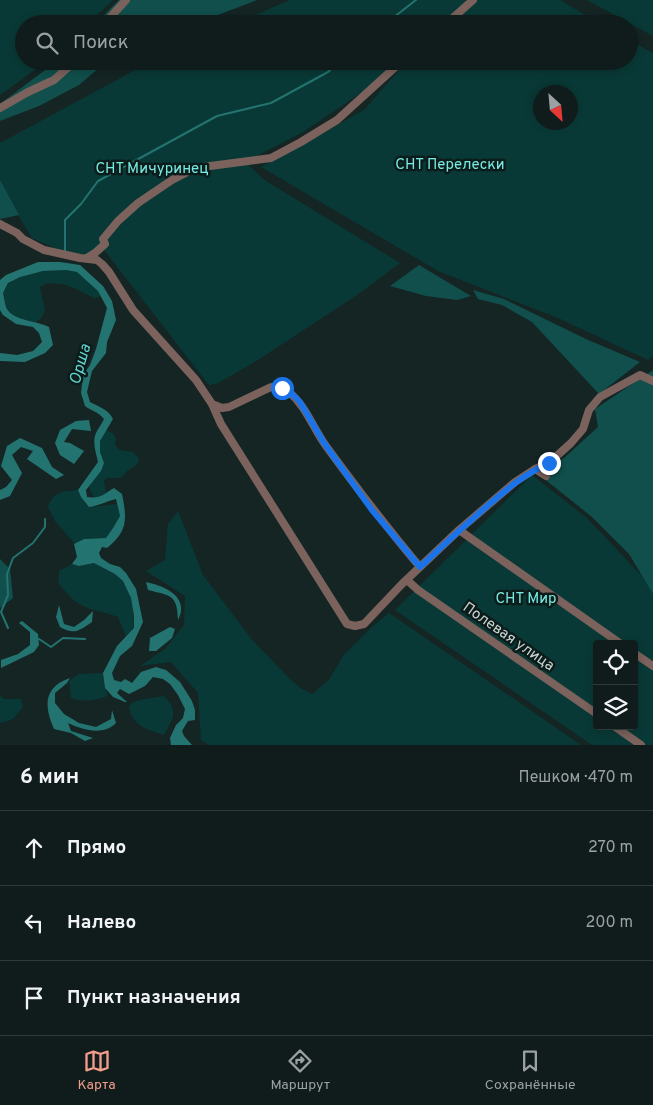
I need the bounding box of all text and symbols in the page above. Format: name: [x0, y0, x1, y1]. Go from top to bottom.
search box: [15, 15, 638, 70]
icon: search: [33, 29, 61, 57]
text: Поиск: [73, 31, 129, 55]
north arrow: [533, 85, 578, 130]
park label: СНТ Перелески: [395, 156, 505, 175]
park label: СНТ Мичуринец: [95, 160, 209, 179]
water label: Орша: [66, 341, 96, 387]
route start: [271, 377, 294, 400]
route end: [538, 452, 561, 475]
park label: СНТ Мир: [495, 590, 557, 609]
street label: Полевая улица: [459, 599, 558, 676]
map controls: [593, 640, 638, 730]
button: locate: [593, 640, 638, 685]
button: layers: [593, 685, 638, 730]
text: 6 мин: [20, 764, 79, 791]
text: Пешком · 470 m: [519, 768, 633, 788]
icon: ahead: [20, 834, 48, 862]
text: Прямо: [67, 836, 126, 860]
text: 270 m: [588, 838, 633, 858]
icon: left: [20, 909, 48, 937]
text: Налево: [67, 911, 136, 935]
text: 200 m: [585, 913, 633, 933]
icon: arrive: [20, 984, 48, 1012]
text: Пункт назначения: [67, 986, 241, 1010]
tab: Карта: [77, 1047, 116, 1094]
tab: Маршрут: [270, 1047, 330, 1094]
tab: Сохранённые: [485, 1047, 576, 1094]

